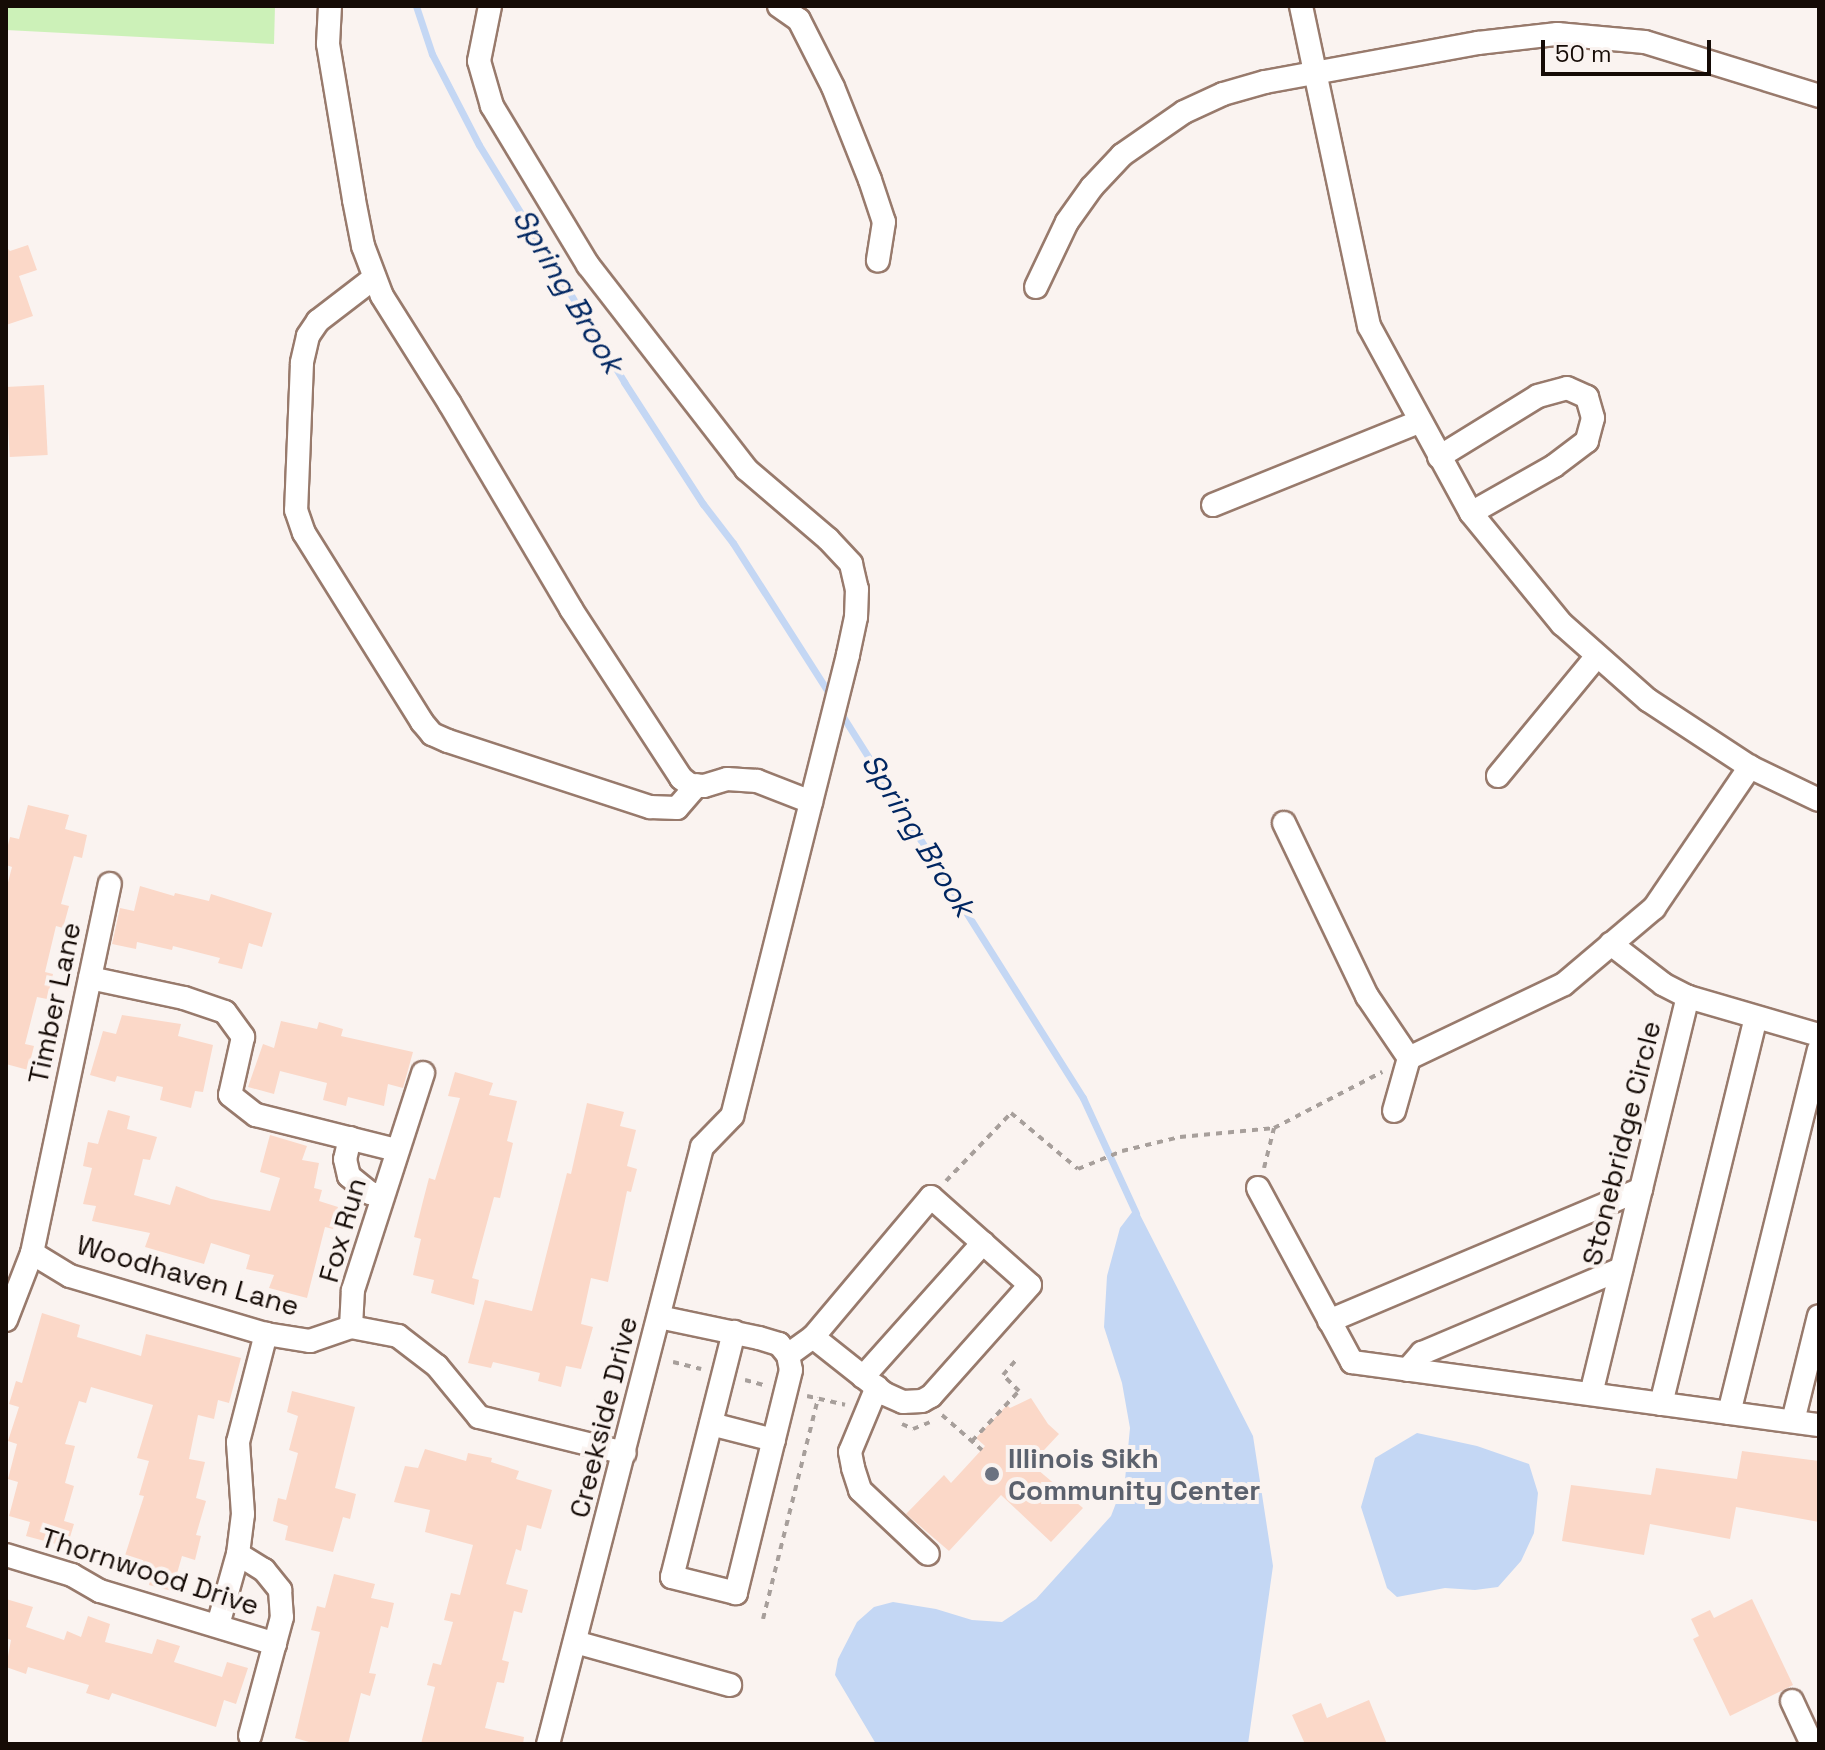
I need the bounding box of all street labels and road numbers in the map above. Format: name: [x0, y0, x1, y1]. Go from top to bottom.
street label: Timber Lane: [20, 919, 88, 1087]
street label: Stonebridge Circle: [1574, 1017, 1668, 1269]
street label: Fox Run: [311, 1174, 373, 1286]
street label: Woodhaven Lane: [73, 1227, 303, 1323]
street label: Creekside Drive: [562, 1313, 644, 1521]
street label: Thornwood Drive: [37, 1520, 263, 1622]

